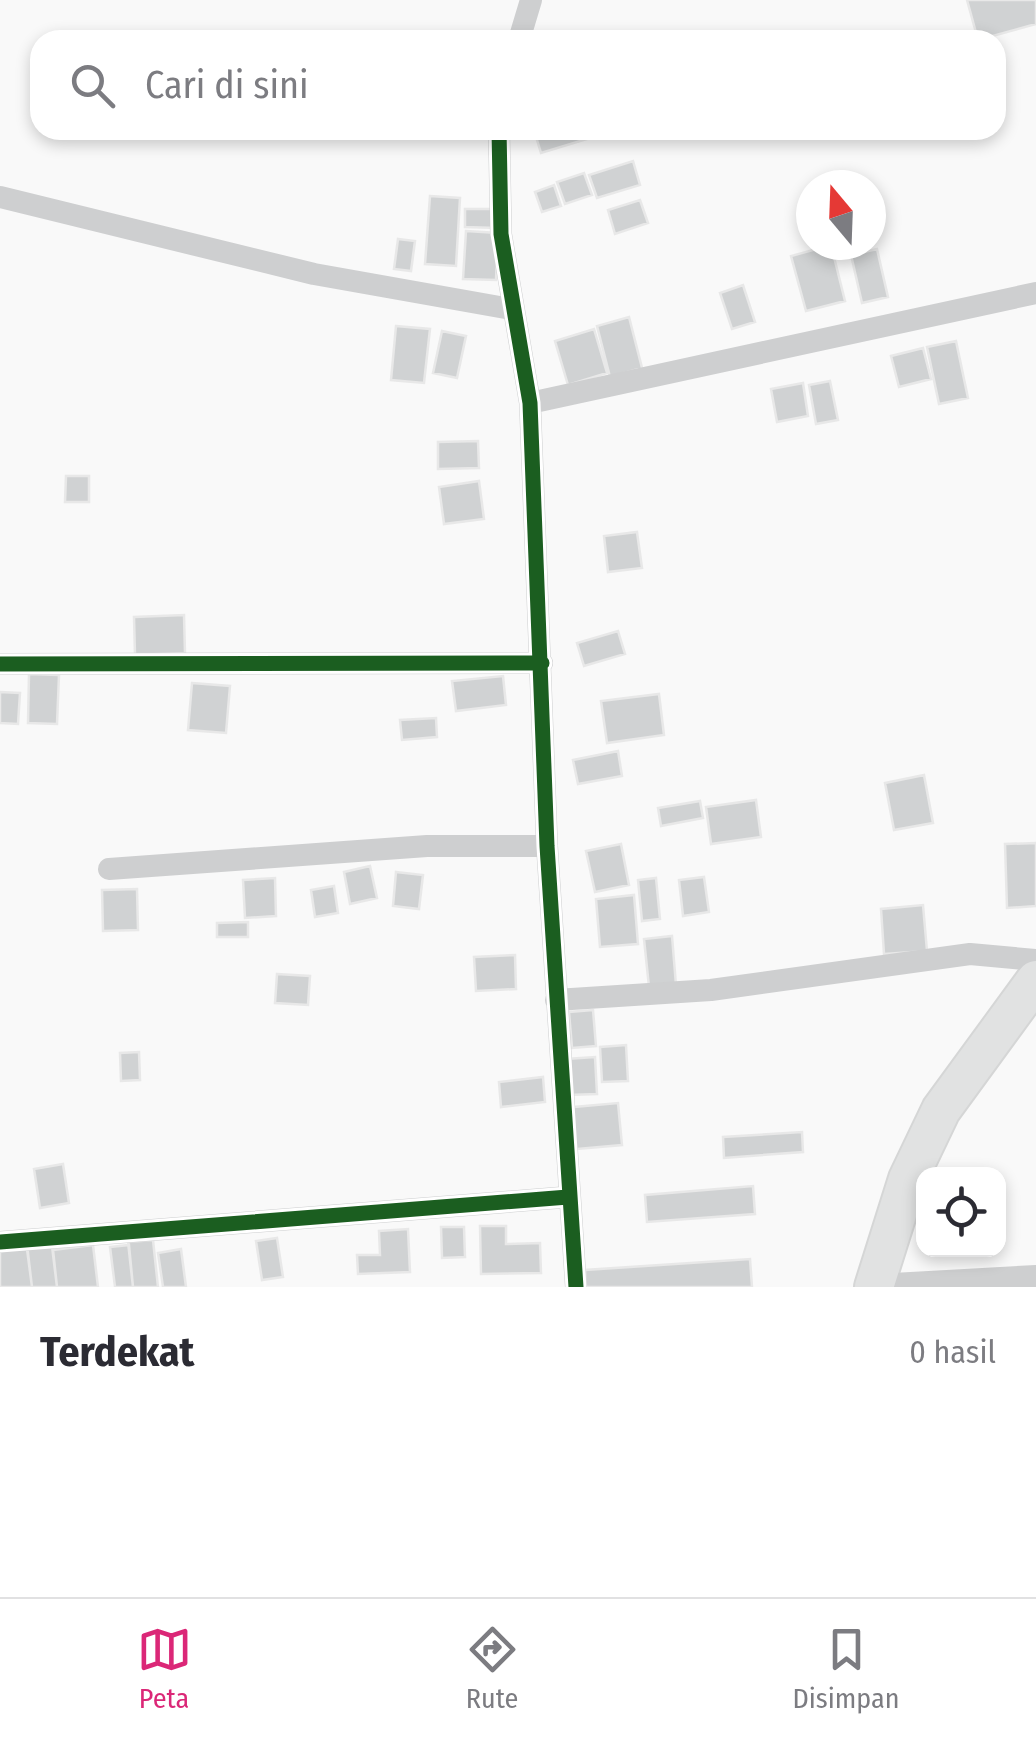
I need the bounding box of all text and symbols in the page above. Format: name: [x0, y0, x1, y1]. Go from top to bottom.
search box: [30, 30, 1006, 140]
icon: search: [65, 58, 120, 113]
text: Cari di sini: [145, 62, 309, 108]
north arrow: [796, 170, 886, 260]
map controls: [916, 1167, 1006, 1257]
button: locate: [916, 1167, 1006, 1257]
text: Terdekat: [40, 1327, 194, 1377]
text: 0 hasil: [909, 1333, 996, 1371]
tab: Peta: [137, 1622, 192, 1715]
tab: Rute: [465, 1622, 520, 1715]
tab: Disimpan: [793, 1622, 900, 1715]

